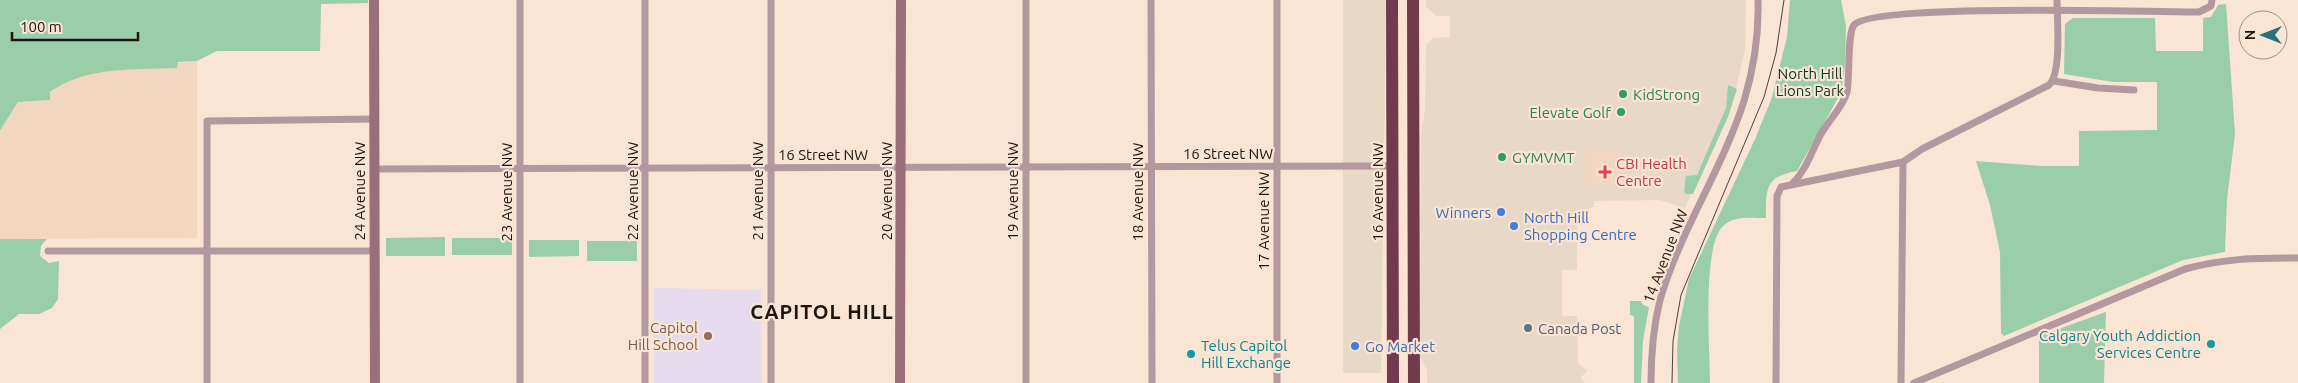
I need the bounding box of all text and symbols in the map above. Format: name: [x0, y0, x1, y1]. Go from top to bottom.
scale bar: [12, 10, 139, 42]
north arrow: [2238, 10, 2288, 60]
text: 100 m: [20, 18, 62, 35]
text: N: [2242, 30, 2258, 40]
park label: North Hill Lions Park: [1776, 65, 1845, 99]
place label: KidStrong: [1633, 86, 1700, 103]
marker: KidStrong: [1617, 88, 1629, 100]
place label: Elevate Golf: [1529, 104, 1611, 121]
marker: Elevate Golf: [1615, 106, 1627, 118]
street label: 24 Avenue NW: [351, 141, 368, 240]
street label: 22 Avenue NW: [624, 141, 641, 240]
street label: 21 Avenue NW: [749, 141, 766, 240]
street label: 20 Avenue NW: [878, 141, 895, 240]
street label: 19 Avenue NW: [1004, 141, 1021, 240]
street label: 23 Avenue NW: [498, 142, 515, 241]
street label: 18 Avenue NW: [1129, 142, 1146, 241]
street label: 16 Avenue NW: [1369, 142, 1386, 241]
street label: 16 Street NW: [1183, 145, 1273, 162]
street label: 16 Street NW: [778, 146, 868, 163]
place label: GYMVMT: [1512, 149, 1575, 166]
marker: GYMVMT: [1496, 151, 1508, 163]
place label: CBI Health Centre: [1616, 155, 1687, 189]
marker: CBI Health Centre: [1598, 165, 1612, 179]
street label: 17 Avenue NW: [1255, 171, 1272, 270]
place label: Winners: [1436, 204, 1491, 221]
marker: Winners: [1495, 206, 1507, 218]
street label: 14 Avenue NW: [1639, 207, 1691, 305]
place label: North Hill Shopping Centre: [1524, 209, 1637, 243]
marker: North Hill Shopping Centre: [1508, 220, 1520, 232]
district label: CAPITOL HILL: [750, 300, 894, 323]
place label: Capitol Hill School: [628, 319, 698, 353]
place label: Canada Post: [1538, 320, 1621, 337]
marker: Canada Post: [1522, 322, 1534, 334]
place label: Calgary Youth Addiction Services Centre: [2039, 327, 2201, 361]
marker: Capitol Hill School: [702, 330, 714, 342]
place label: Telus Capitol Hill Exchange: [1201, 337, 1291, 371]
place label: Go Market: [1365, 338, 1435, 355]
marker: Calgary Youth Addiction Services Centre: [2205, 338, 2217, 350]
marker: Go Market: [1349, 340, 1361, 352]
marker: Telus Capitol Hill Exchange: [1185, 348, 1197, 360]

